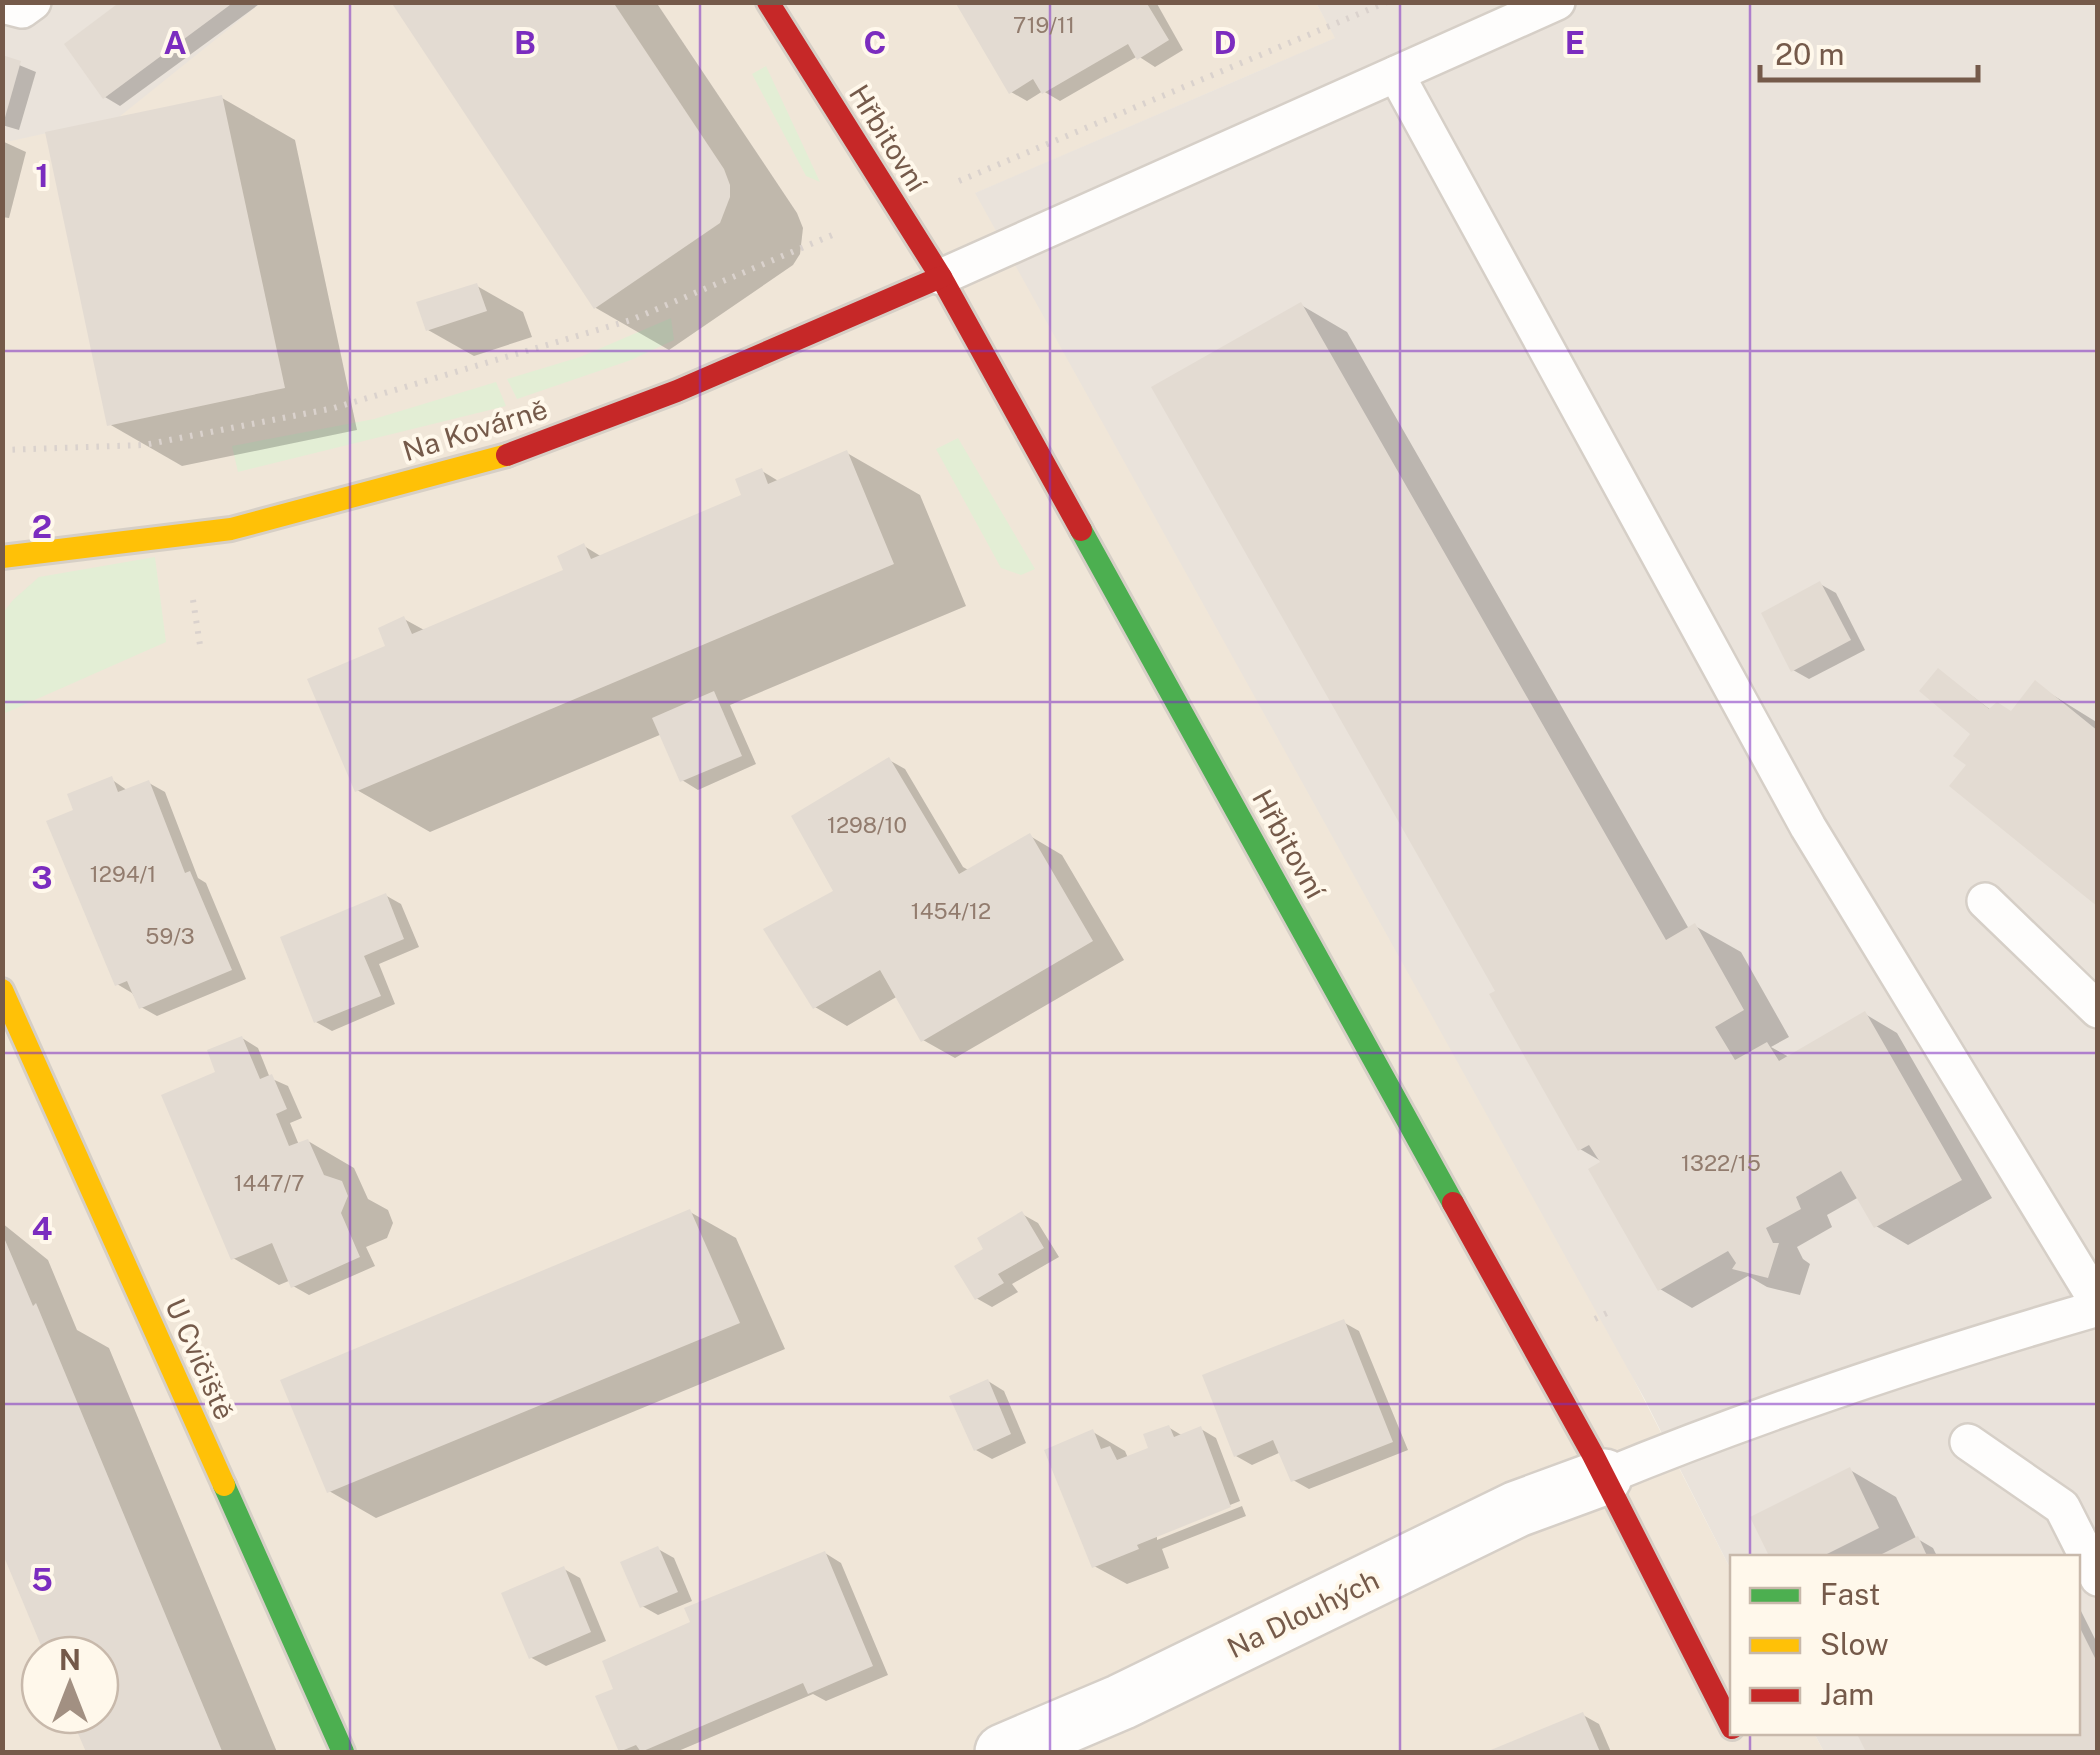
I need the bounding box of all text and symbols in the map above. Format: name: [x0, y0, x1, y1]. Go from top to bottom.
house number: 719/11: [1013, 12, 1075, 38]
scale bar: [1760, 20, 1978, 82]
text: A: [163, 24, 187, 61]
text: B: [514, 24, 536, 61]
text: C: [864, 24, 886, 61]
text: D: [1213, 24, 1237, 61]
text: E: [1565, 24, 1585, 61]
text: 20 m: [1775, 36, 1844, 72]
street label: Hřbitovní: [843, 78, 935, 198]
text: 1: [35, 157, 49, 194]
street label: Na Kovárně: [399, 392, 551, 467]
text: 2: [32, 508, 52, 545]
street label: Hřbitovní: [1246, 784, 1333, 905]
house number: 1298/10: [827, 812, 907, 838]
text: 3: [31, 859, 53, 896]
house number: 1294/1: [90, 861, 156, 887]
house number: 1454/12: [911, 898, 991, 924]
house number: 59/3: [145, 923, 195, 949]
house number: 1322/15: [1681, 1150, 1761, 1176]
house number: 1447/7: [234, 1170, 304, 1196]
text: 4: [32, 1210, 53, 1247]
street label: U Cvičiště: [159, 1293, 242, 1424]
legend: [1730, 1555, 2080, 1735]
text: 5: [31, 1561, 53, 1598]
street label: Na Dlouhých: [1222, 1563, 1384, 1664]
text: Fast: [1820, 1576, 1880, 1612]
text: Slow: [1820, 1626, 1889, 1662]
north arrow: [20, 1635, 120, 1735]
text: N: [59, 1643, 81, 1676]
text: Jam: [1820, 1676, 1874, 1712]

